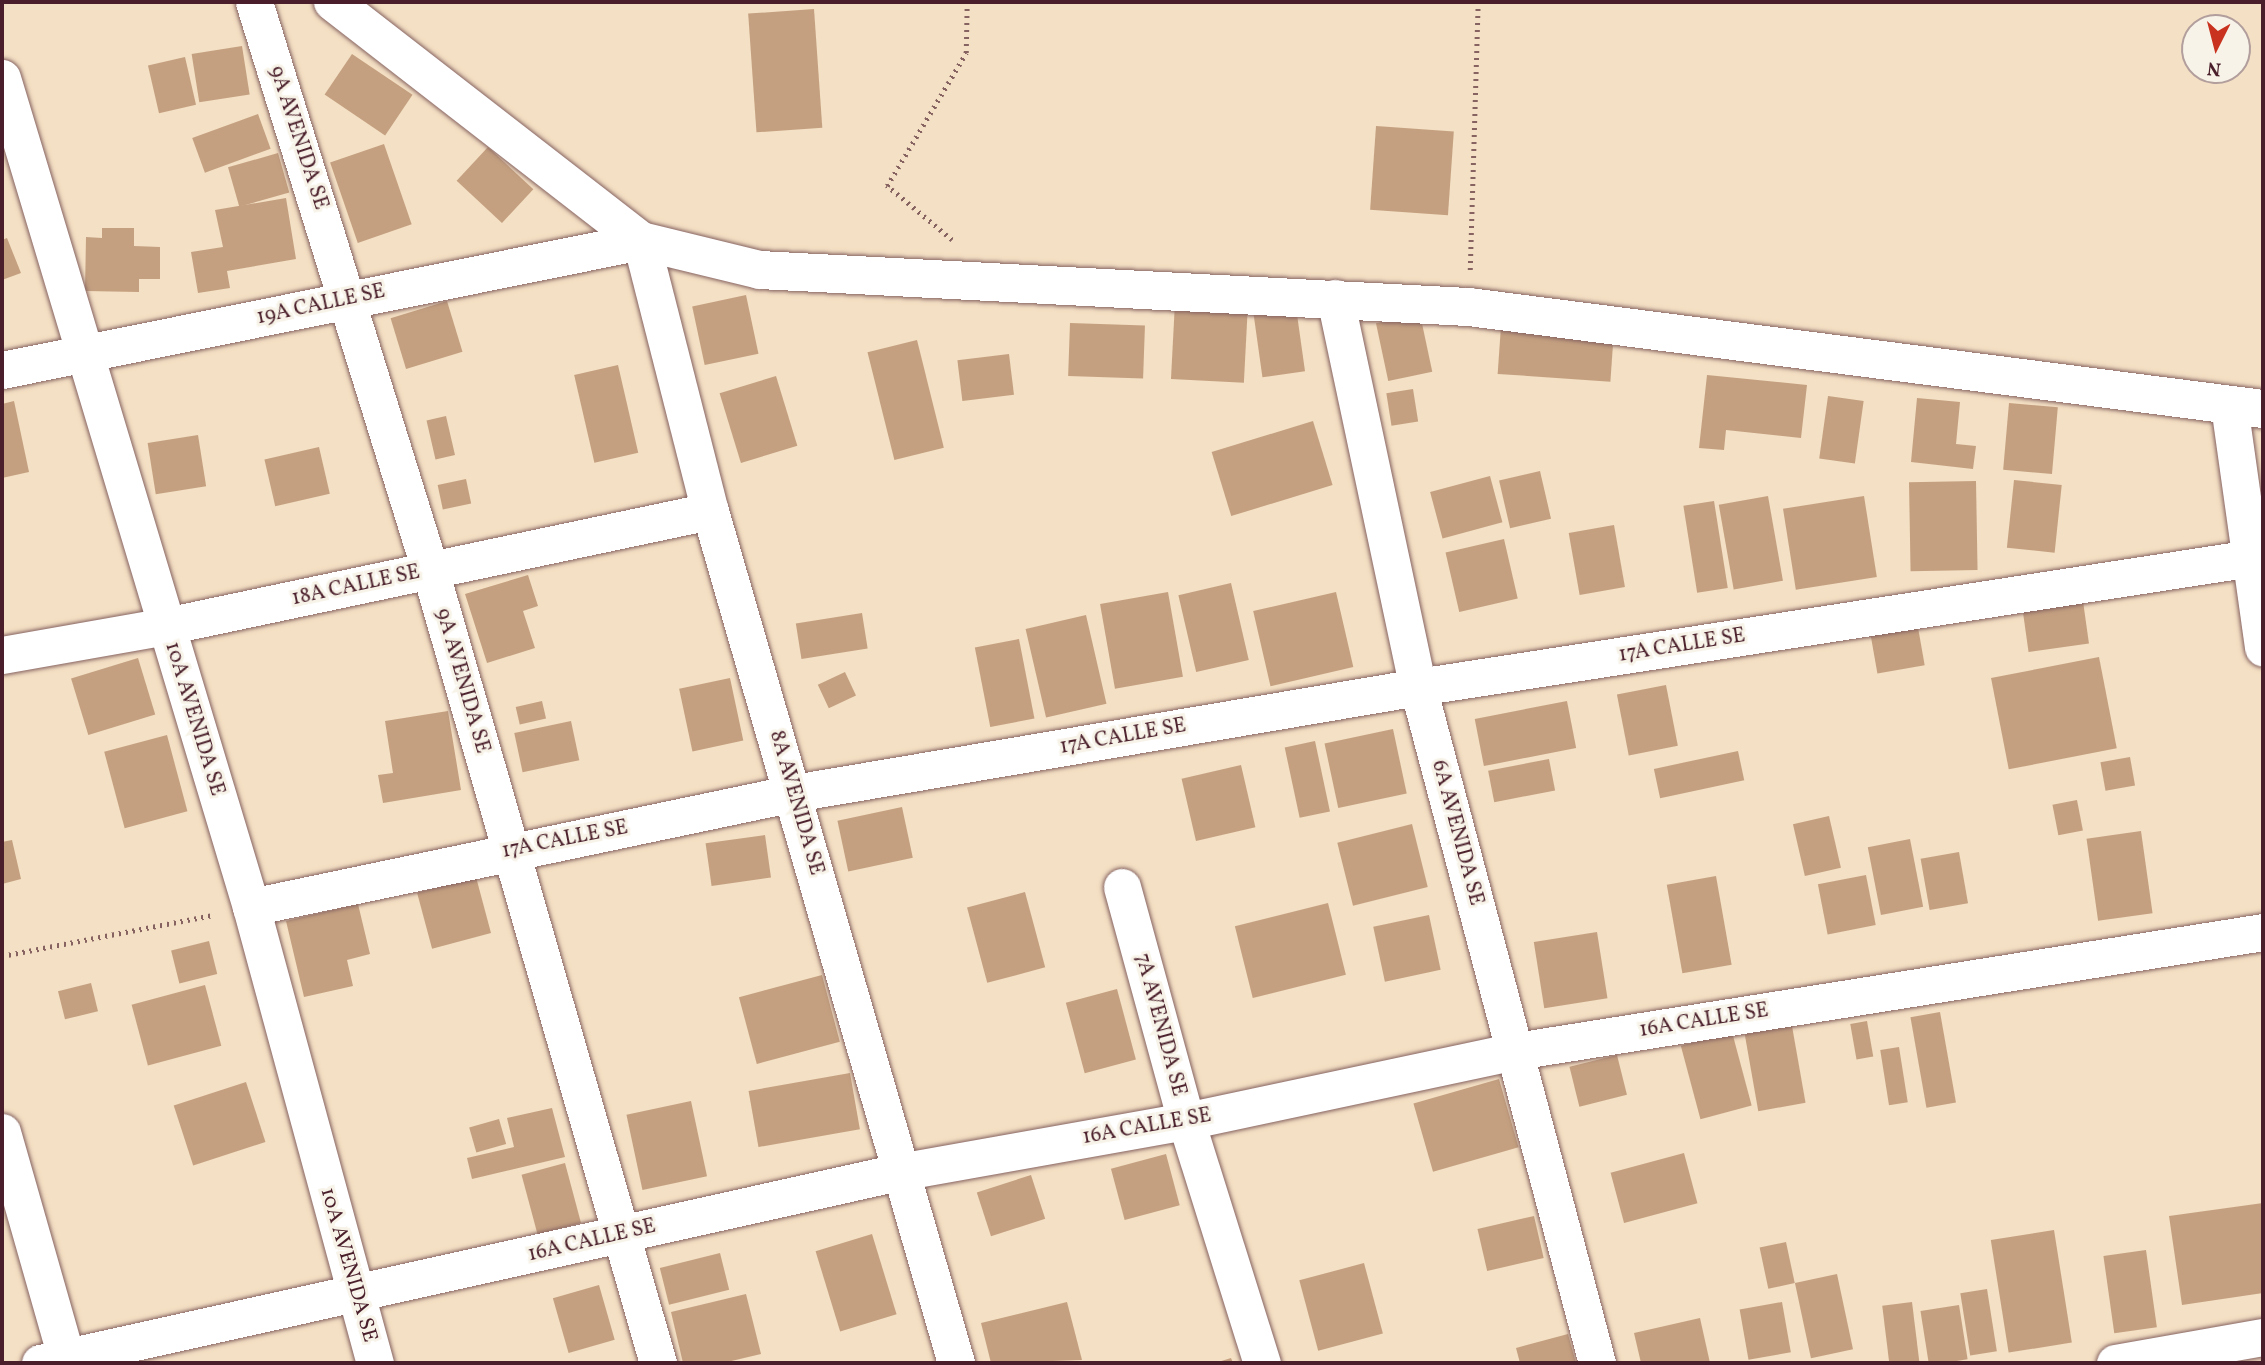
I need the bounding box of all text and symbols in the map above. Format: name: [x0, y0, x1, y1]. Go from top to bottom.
north arrow: [2181, 14, 2251, 84]
text: N: [2206, 54, 2222, 82]
street label: 9A AVENIDA SE: [263, 63, 333, 213]
street label: 19A CALLE SE: [254, 279, 388, 331]
street label: 18A CALLE SE: [290, 560, 422, 612]
street label: 9A AVENIDA SE: [429, 606, 495, 756]
street label: 17A CALLE SE: [1617, 624, 1747, 668]
street label: 10A AVENIDA SE: [159, 639, 229, 799]
street label: 17A CALLE SE: [1058, 713, 1188, 761]
street label: 8A AVENIDA SE: [763, 728, 829, 878]
street label: 6A AVENIDA SE: [1425, 758, 1489, 908]
street label: 17A CALLE SE: [500, 815, 630, 865]
street label: 7A AVENIDA SE: [1129, 951, 1191, 1099]
street label: 16A CALLE SE: [1638, 998, 1770, 1044]
street label: 16A CALLE SE: [1081, 1103, 1213, 1151]
street label: 10A AVENIDA SE: [314, 1185, 382, 1345]
street label: 16A CALLE SE: [526, 1214, 658, 1268]

